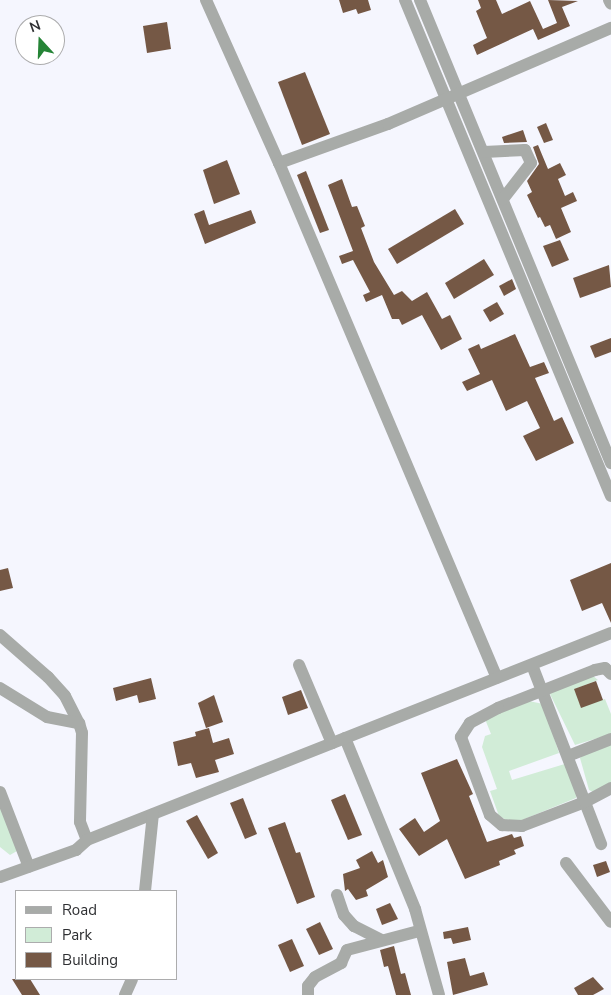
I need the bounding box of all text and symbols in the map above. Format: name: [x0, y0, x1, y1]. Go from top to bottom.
north arrow: [15, 15, 65, 65]
text: N: [27, 16, 43, 37]
legend: [15, 890, 178, 980]
text: Road: [62, 900, 97, 920]
text: Park: [62, 925, 92, 945]
text: Building: [62, 950, 118, 970]

